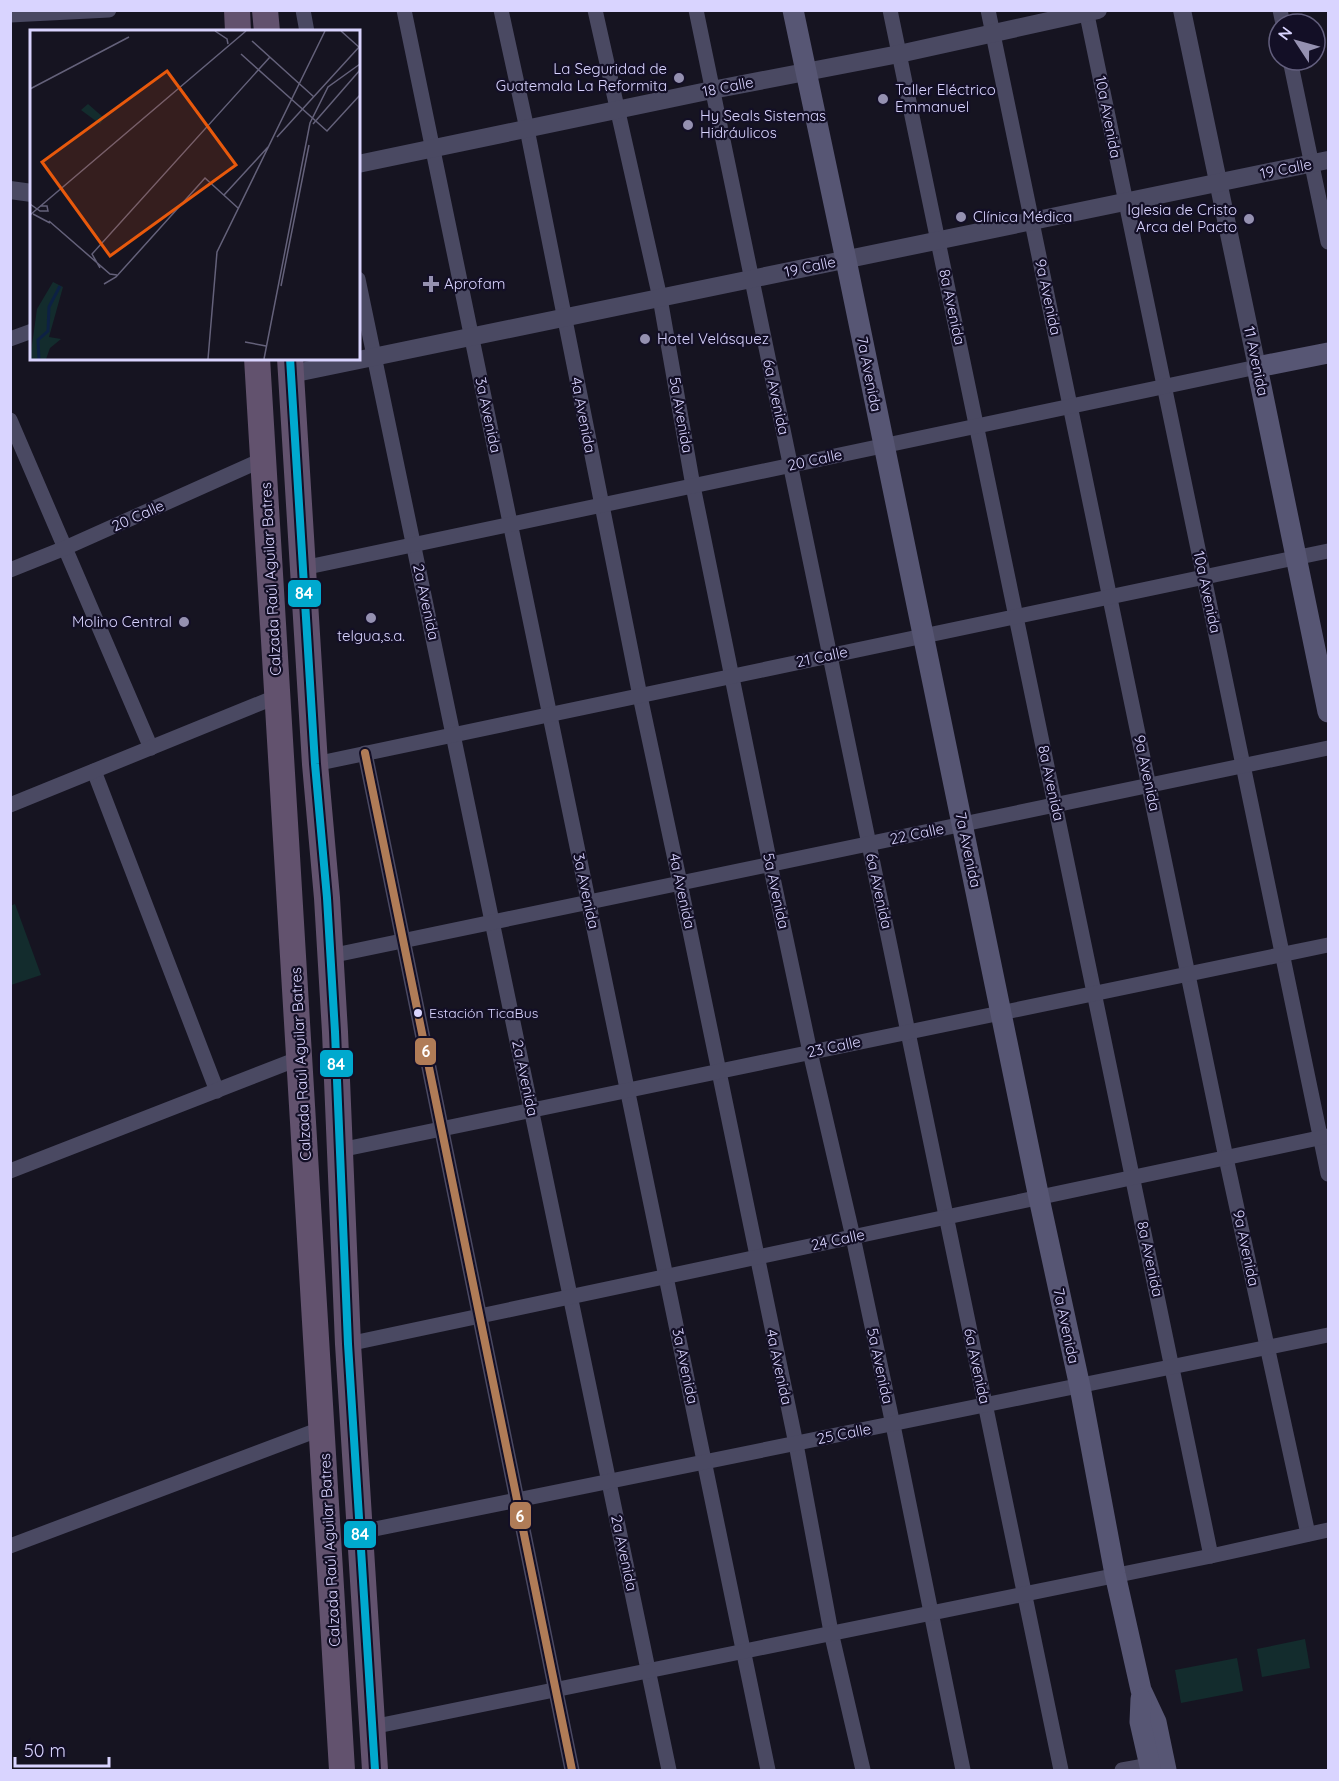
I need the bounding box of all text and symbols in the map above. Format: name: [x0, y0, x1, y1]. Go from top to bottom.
north arrow: [1267, 12, 1327, 72]
text: N: [1273, 23, 1296, 44]
inset map: [30, 30, 360, 360]
place label: La Seguridad de Guatemala La Reformita: [496, 59, 667, 95]
marker: La Seguridad de Guatemala La Reformita: [672, 71, 686, 85]
street label: 18 Calle: [701, 72, 755, 101]
street label: 10a Avenida: [1091, 74, 1126, 160]
place label: Taller Eléctrico Emmanuel: [895, 80, 996, 116]
marker: Taller Eléctrico Emmanuel: [876, 92, 890, 106]
place label: Hy Seals Sistemas Hidráulicos: [700, 106, 826, 142]
marker: Hy Seals Sistemas Hidráulicos: [681, 118, 695, 132]
street label: 19 Calle: [1259, 154, 1313, 183]
place label: Iglesia de Cristo Arca del Pacto: [1127, 200, 1237, 236]
place label: Clínica Médica: [973, 207, 1072, 226]
marker: Clínica Médica: [954, 210, 968, 224]
marker: Iglesia de Cristo Arca del Pacto: [1242, 212, 1256, 226]
street label: 19 Calle: [782, 252, 837, 281]
street label: 9a Avenida: [1031, 257, 1066, 337]
street label: 8a Avenida: [935, 267, 970, 347]
place label: Aprofam: [444, 274, 505, 293]
marker: Aprofam: [422, 275, 440, 293]
street label: 11 Avenida: [1240, 324, 1273, 398]
place label: Hotel Velásquez: [657, 329, 769, 348]
marker: Hotel Velásquez: [638, 332, 652, 346]
street label: 7a Avenida: [853, 335, 886, 413]
street label: 6a Avenida: [759, 357, 794, 436]
street label: 3a Avenida: [471, 375, 506, 454]
street label: 4a Avenida: [567, 375, 600, 454]
street label: 5a Avenida: [665, 375, 698, 455]
street label: 20 Calle: [786, 444, 844, 475]
street label: Calzada Raúl Aguilar Batres: [256, 482, 285, 676]
street label: 20 Calle: [109, 496, 167, 535]
street label: 10a Avenida: [1190, 549, 1225, 635]
street label: 2a Avenida: [409, 562, 444, 642]
line badge: 84: [287, 579, 322, 608]
text: 84: [295, 583, 314, 603]
marker: telgua,s.a.: [364, 611, 378, 625]
place label: Molino Central: [72, 612, 172, 631]
marker: Molino Central: [177, 615, 191, 629]
place label: telgua,s.a.: [337, 626, 405, 645]
street label: 21 Calle: [794, 642, 849, 671]
street label: 9a Avenida: [1130, 733, 1165, 813]
street label: 8a Avenida: [1034, 743, 1069, 823]
street label: 7a Avenida: [951, 810, 986, 889]
street label: 22 Calle: [888, 819, 946, 849]
street label: 3a Avenida: [569, 851, 604, 930]
street label: 4a Avenida: [665, 851, 700, 930]
street label: 5a Avenida: [759, 851, 794, 931]
street label: 6a Avenida: [862, 851, 897, 930]
street label: Calzada Raúl Aguilar Batres: [286, 967, 315, 1161]
place label: Estación TicaBus: [429, 1004, 538, 1022]
marker: Estación TicaBus: [412, 1007, 424, 1019]
street label: 23 Calle: [805, 1032, 862, 1061]
line badge: 6: [414, 1037, 437, 1066]
street label: 2a Avenida: [508, 1038, 543, 1118]
text: 6: [422, 1041, 431, 1061]
line badge: 84: [319, 1049, 354, 1078]
text: 84: [327, 1054, 346, 1074]
street label: 9a Avenida: [1229, 1208, 1264, 1288]
street label: 8a Avenida: [1133, 1219, 1168, 1299]
street label: 24 Calle: [809, 1225, 866, 1254]
street label: 7a Avenida: [1049, 1286, 1084, 1365]
street label: 3a Avenida: [668, 1326, 703, 1405]
street label: 5a Avenida: [863, 1326, 898, 1406]
street label: 6a Avenida: [960, 1326, 995, 1405]
street label: 4a Avenida: [762, 1327, 797, 1406]
street label: 25 Calle: [815, 1419, 873, 1448]
street label: Calzada Raúl Aguilar Batres: [315, 1453, 344, 1647]
line badge: 6: [509, 1501, 532, 1530]
text: 6: [516, 1506, 525, 1526]
street label: 2a Avenida: [607, 1513, 642, 1593]
line badge: 84: [343, 1520, 377, 1549]
text: 84: [351, 1524, 370, 1544]
scale bar: [15, 1730, 110, 1768]
text: 50 m: [24, 1739, 66, 1762]

